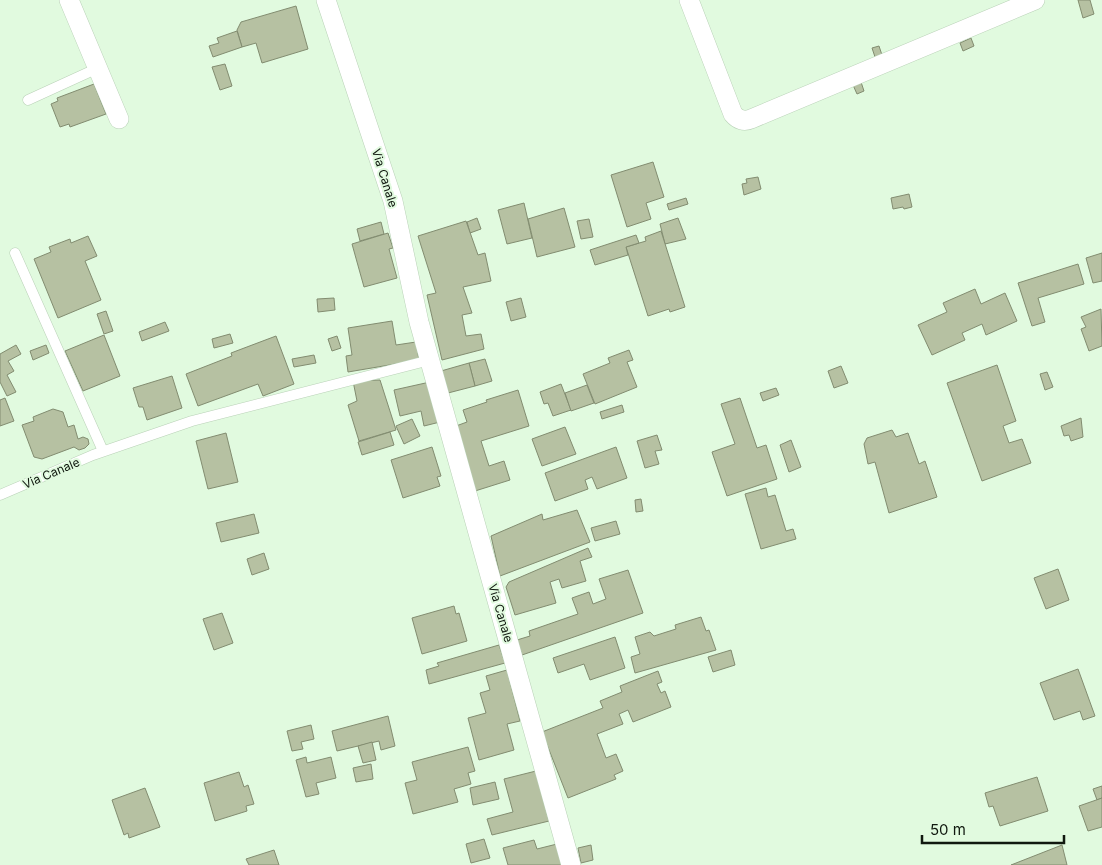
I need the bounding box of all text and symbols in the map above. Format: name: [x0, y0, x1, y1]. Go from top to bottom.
street label: Via Canale: [369, 147, 401, 209]
street label: Via Canale: [20, 454, 82, 492]
street label: Via Canale: [485, 582, 517, 644]
scale bar: [922, 812, 1064, 844]
text: 50 m: [930, 820, 966, 839]

